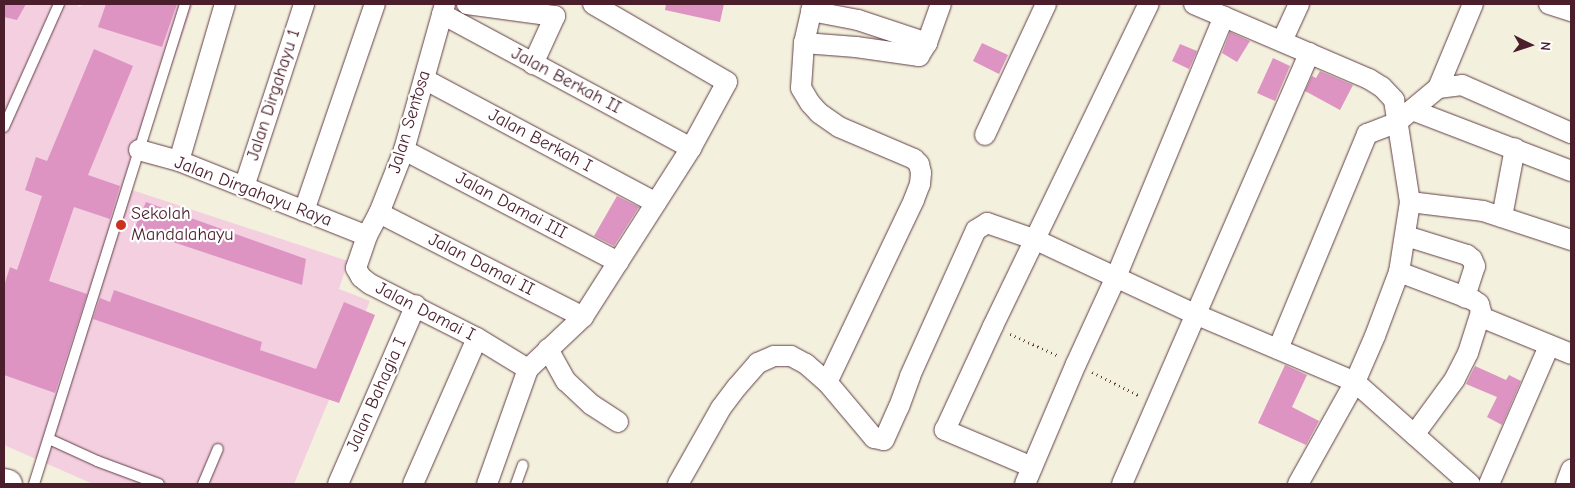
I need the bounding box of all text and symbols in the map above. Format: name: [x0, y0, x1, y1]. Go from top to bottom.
north arrow: [1505, 20, 1555, 70]
street label: Jalan Dirgahayu 1: [243, 27, 305, 163]
text: N: [1537, 41, 1554, 51]
street label: Jalan Berkah II: [507, 43, 625, 119]
street label: Jalan Sentosa: [384, 68, 436, 176]
street label: Jalan Berkah I: [484, 105, 596, 177]
street label: Jalan Dirgahayu Raya: [171, 152, 335, 232]
street label: Jalan Damai III: [452, 168, 570, 244]
place label: Sekolah Mandalahayu: [131, 204, 234, 246]
marker: Sekolah Mandalahayu: [115, 219, 127, 231]
street label: Jalan Damai II: [425, 229, 537, 301]
street label: Jalan Damai I: [372, 278, 478, 346]
street label: Jalan Bahagia I: [342, 335, 412, 455]

